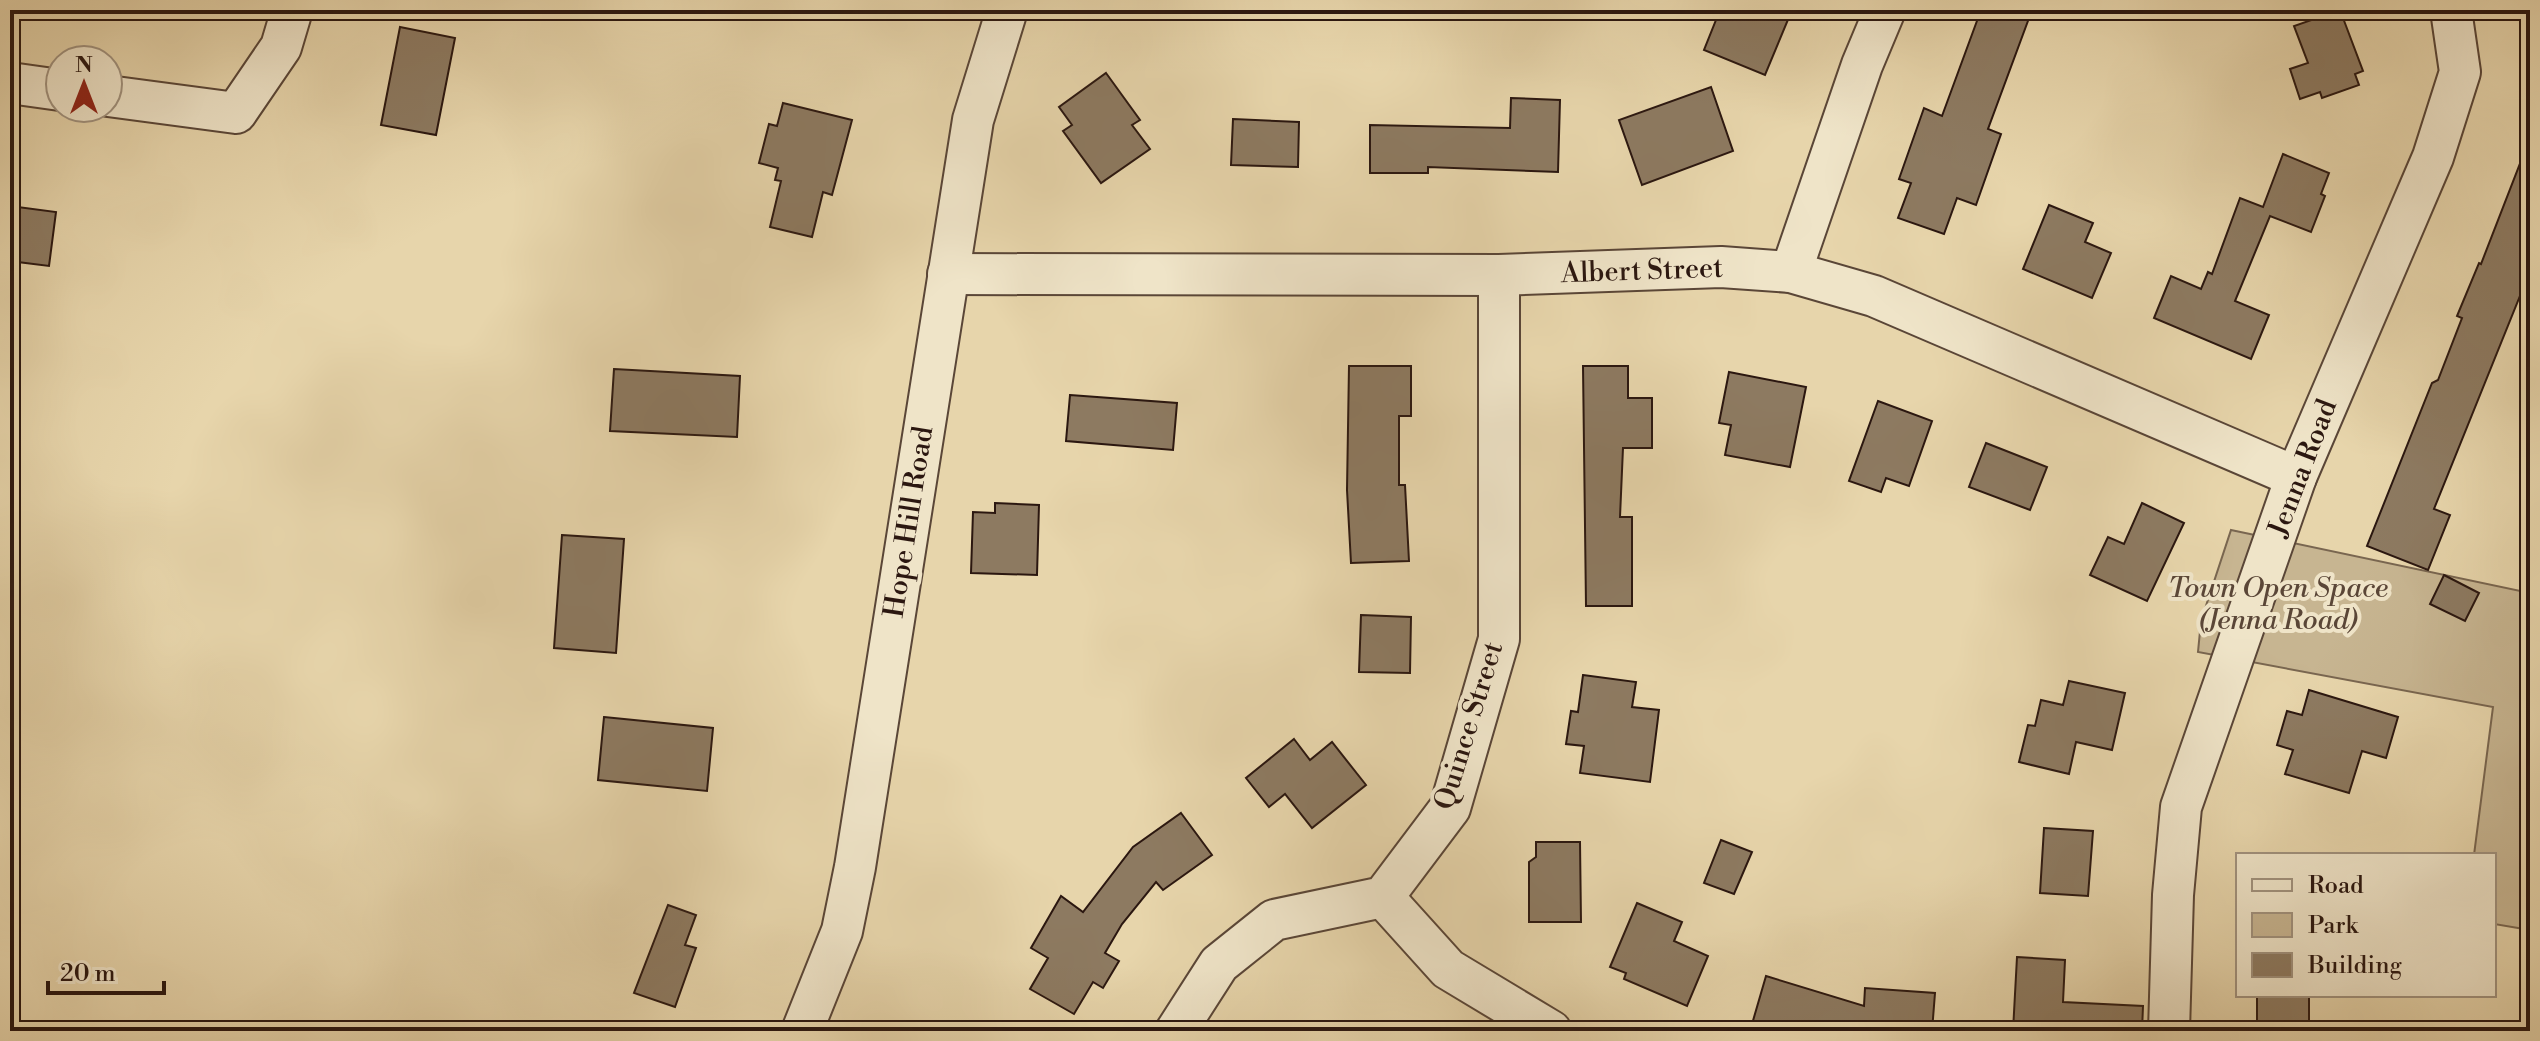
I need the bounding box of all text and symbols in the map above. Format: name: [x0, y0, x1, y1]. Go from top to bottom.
north arrow: [44, 44, 124, 124]
text: N: [75, 52, 93, 79]
street label: Albert Street: [1559, 251, 1724, 291]
street label: Jenna Road: [2260, 394, 2345, 543]
street label: Hope Hill Road: [877, 424, 941, 620]
park label: Town Open Space (Jenna Road): [2168, 571, 2388, 638]
street label: Quince Street: [1427, 638, 1511, 814]
legend: [2236, 853, 2496, 997]
text: Road: [2308, 871, 2364, 901]
text: Park: [2308, 911, 2359, 941]
scale bar: [48, 945, 164, 995]
text: Building: [2307, 951, 2402, 981]
text: 20 m: [60, 959, 116, 989]

